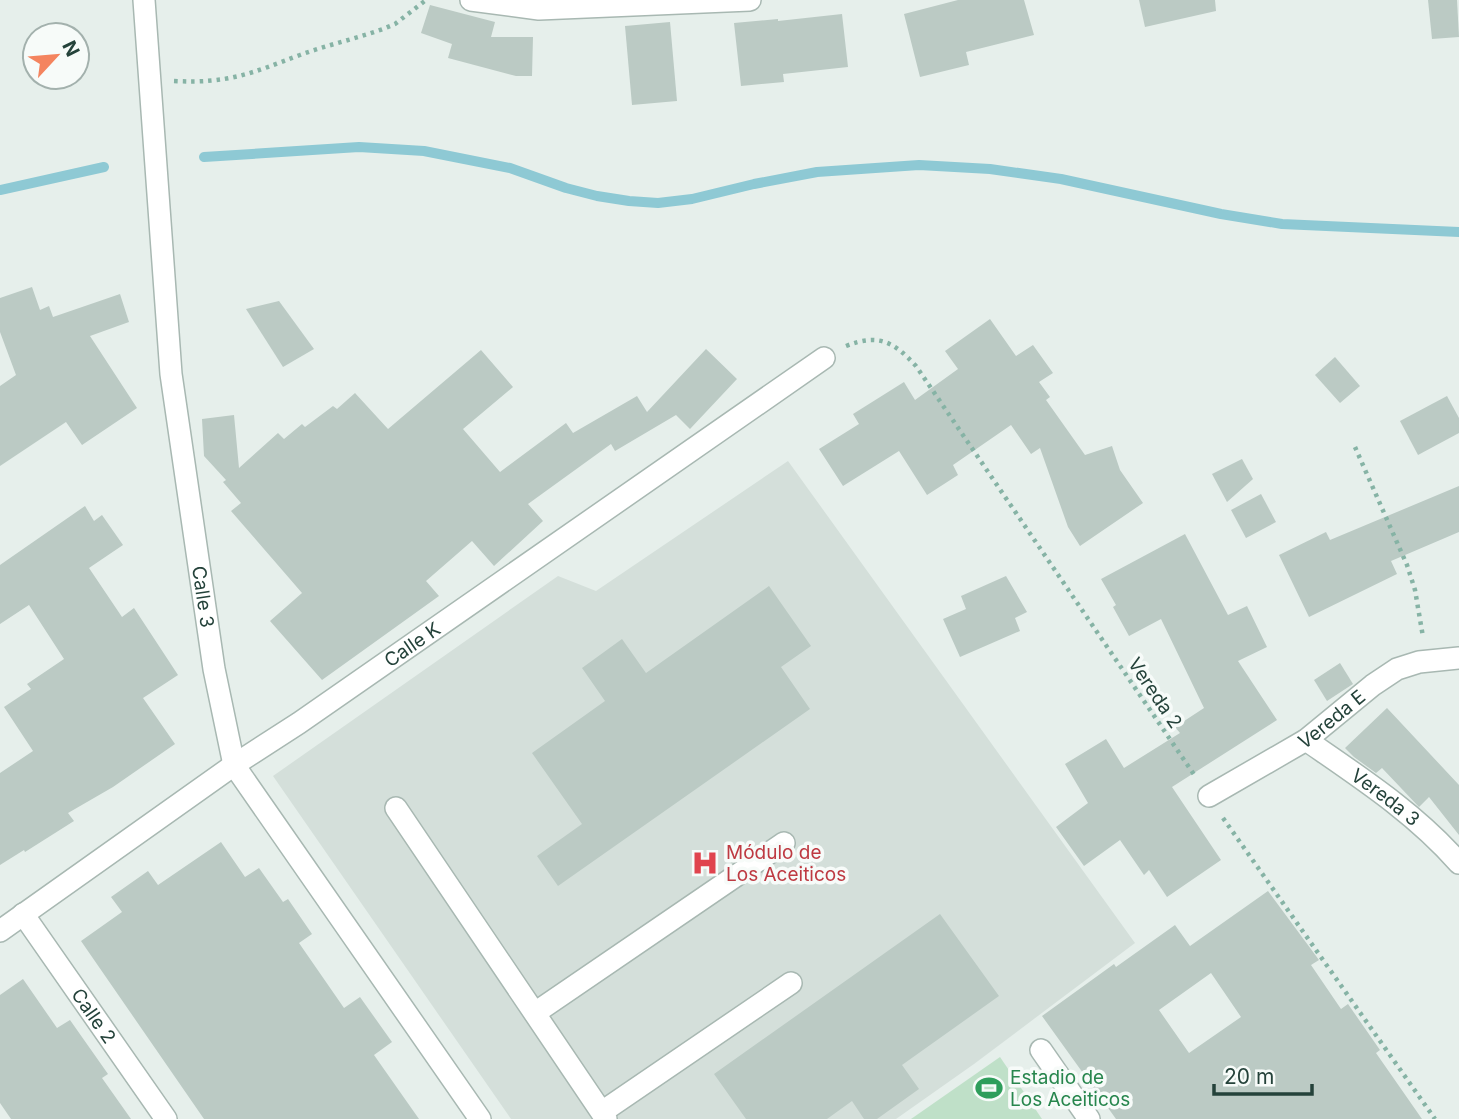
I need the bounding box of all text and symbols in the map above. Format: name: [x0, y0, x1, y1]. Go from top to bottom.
north arrow: [21, 21, 91, 91]
text: N: [57, 37, 84, 60]
street label: Calle 3: [188, 564, 219, 629]
street label: Calle K: [380, 617, 445, 672]
street label: Vereda 2: [1123, 653, 1187, 733]
street label: Vereda E: [1294, 685, 1370, 754]
street label: Vereda 3: [1347, 763, 1425, 831]
place label: Módulo de Los Aceiticos: [726, 841, 846, 886]
hospital icon: Módulo de Los Aceiticos: [690, 848, 720, 878]
street label: Calle 2: [67, 984, 121, 1048]
scale bar: [1214, 1052, 1312, 1096]
text: 20 m: [1224, 1064, 1274, 1089]
place label: Estadio de Los Aceiticos: [1010, 1066, 1130, 1111]
sports icon: Estadio de Los Aceiticos: [974, 1073, 1004, 1103]

